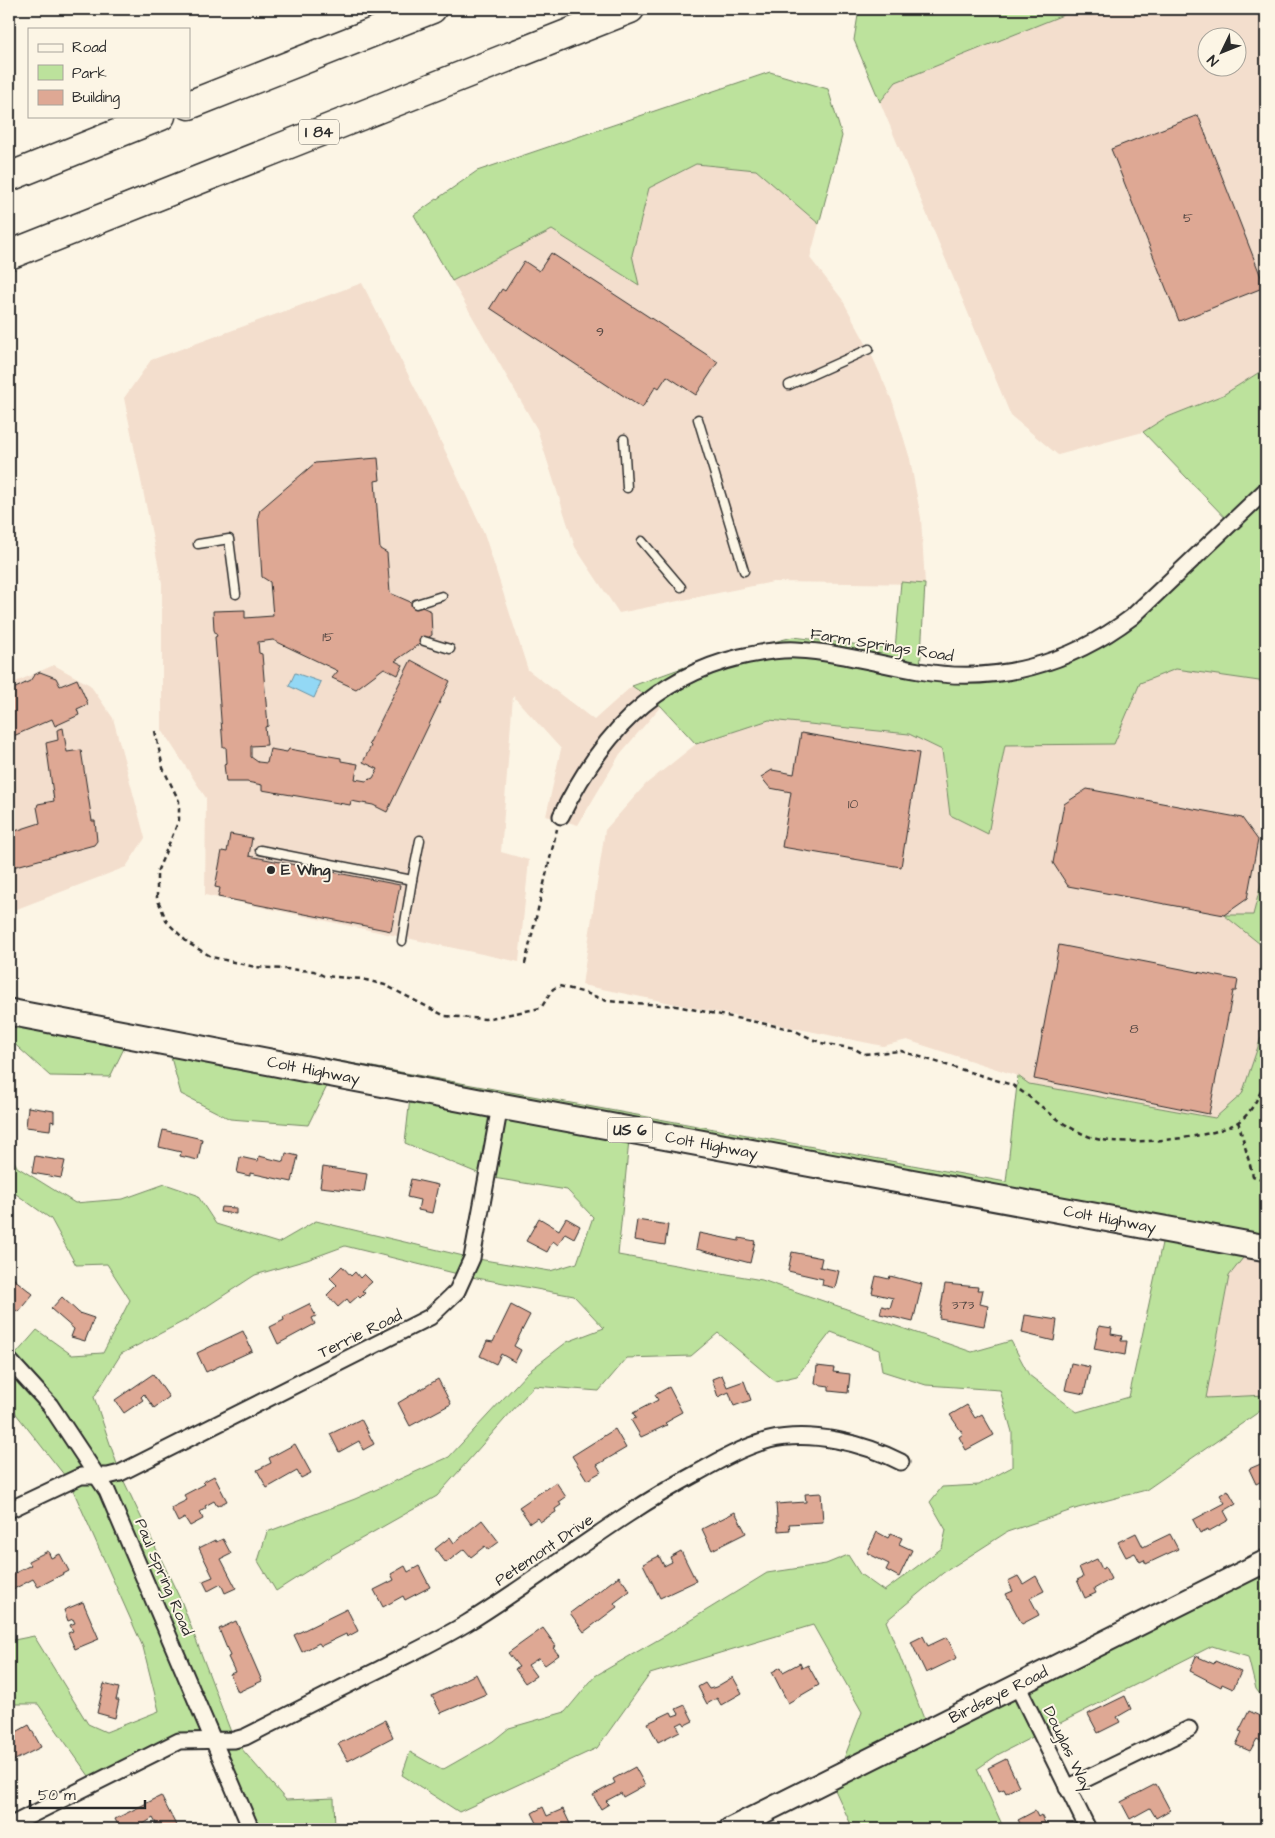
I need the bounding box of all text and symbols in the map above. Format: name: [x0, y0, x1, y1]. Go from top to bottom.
legend: [28, 28, 190, 118]
north arrow: [1198, 28, 1248, 78]
text: Road: [72, 37, 107, 58]
text: N: [1203, 50, 1224, 70]
text: Park: [72, 63, 107, 84]
text: Building: [72, 87, 120, 109]
road number: I 84: [299, 120, 339, 144]
house number: 5: [1183, 208, 1193, 228]
house number: 9: [596, 322, 604, 342]
street label: Farm Springs Road: [809, 623, 955, 668]
house number: 15: [322, 627, 334, 647]
house number: 10: [848, 794, 858, 814]
place label: E Wing: [281, 859, 331, 883]
marker: E Wing: [265, 864, 277, 876]
house number: 8: [1129, 1019, 1139, 1039]
street label: Colt Highway: [265, 1051, 362, 1091]
road number: US 6: [608, 1118, 652, 1142]
street label: Colt Highway: [663, 1126, 760, 1166]
street label: Colt Highway: [1062, 1200, 1158, 1239]
house number: 373: [952, 1295, 974, 1315]
street label: Terrie Road: [315, 1304, 405, 1364]
street label: Petemont Drive: [490, 1509, 598, 1591]
street label: Paul Spring Road: [128, 1515, 199, 1639]
street label: Birdseye Road: [945, 1661, 1052, 1729]
street label: Douglas Way: [1037, 1702, 1098, 1796]
scale bar: [30, 1778, 145, 1810]
text: 50 m: [38, 1785, 76, 1806]

